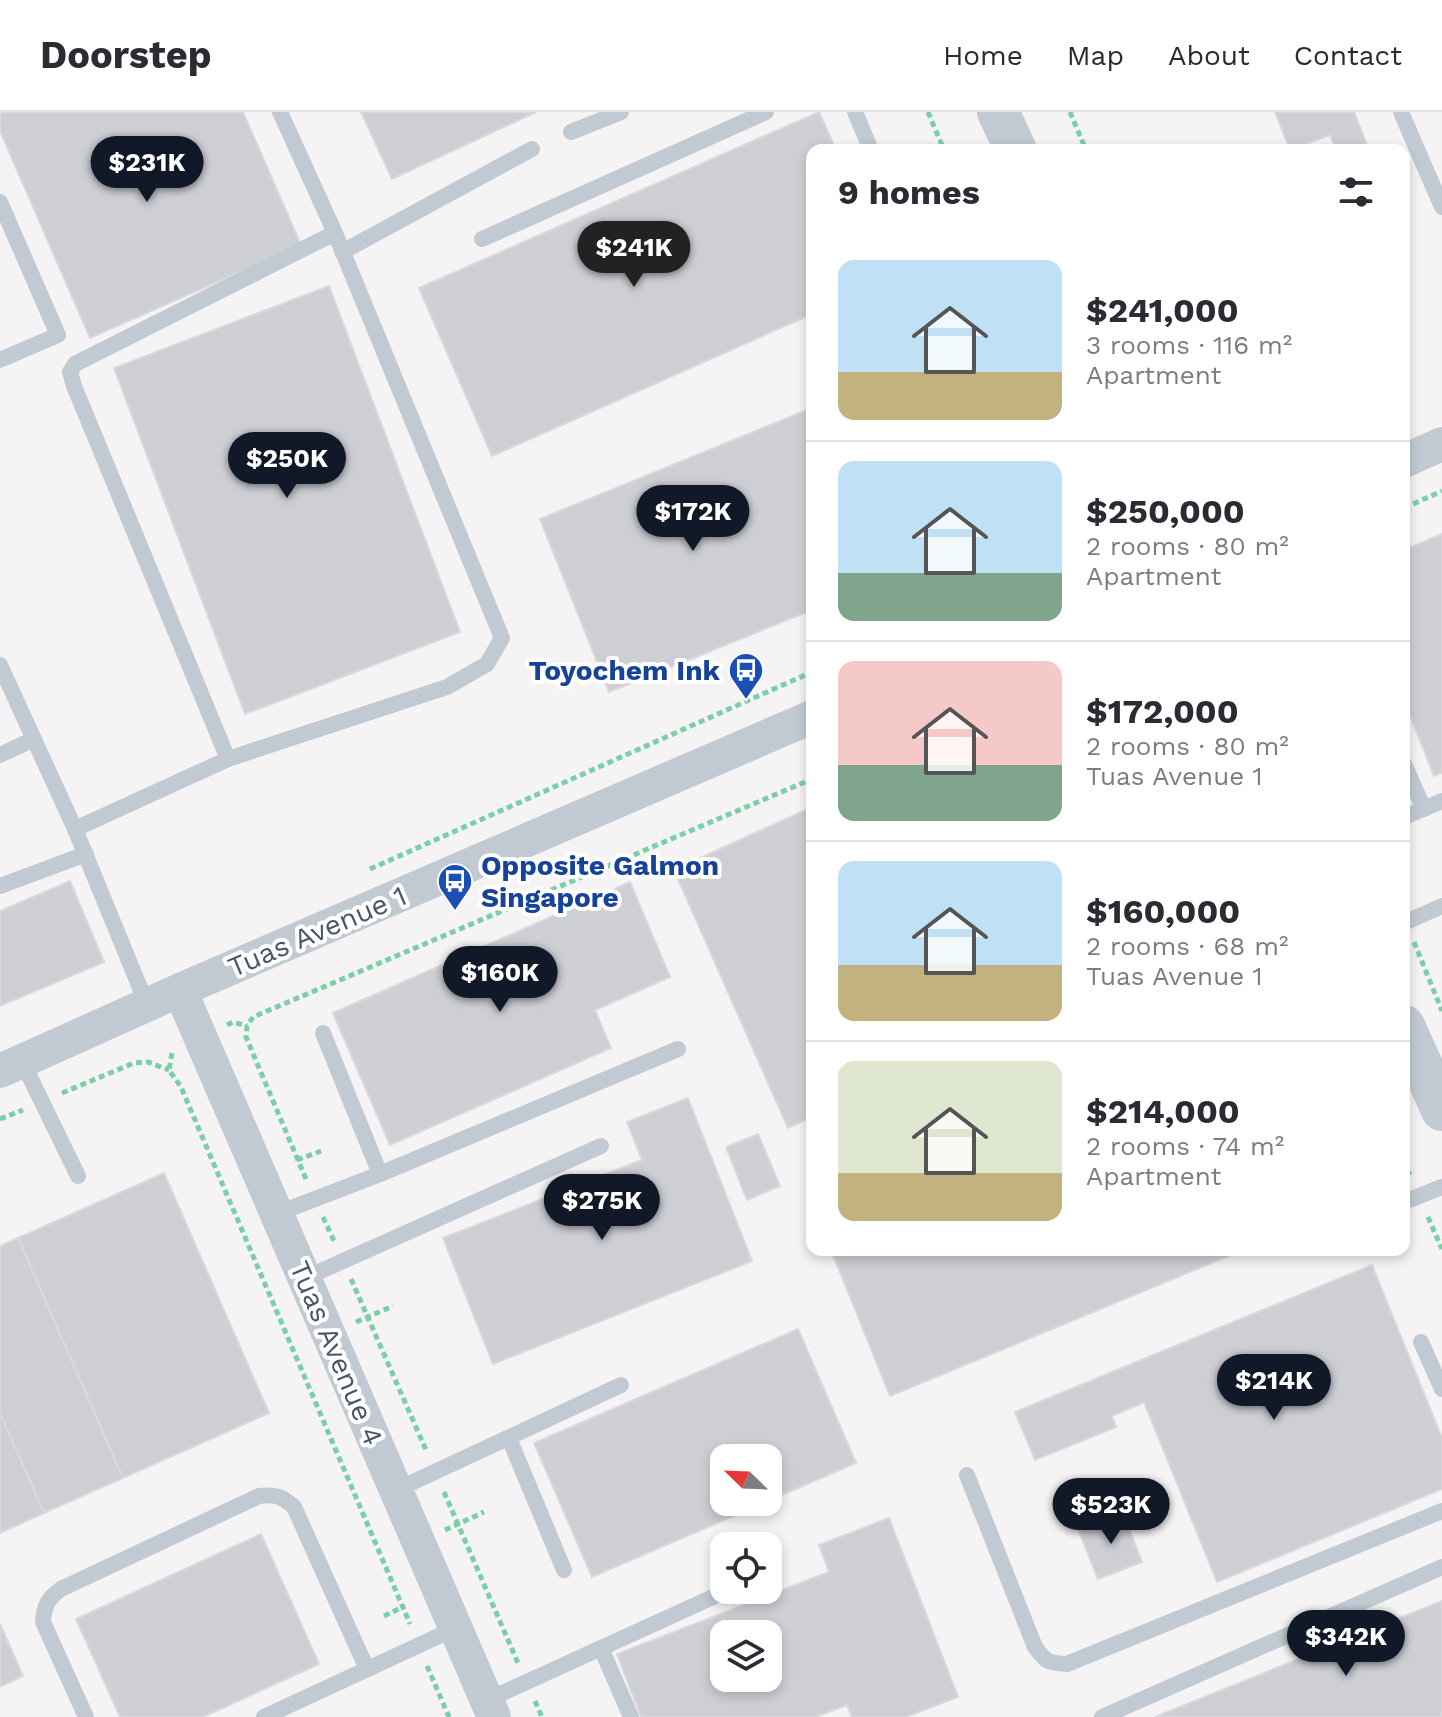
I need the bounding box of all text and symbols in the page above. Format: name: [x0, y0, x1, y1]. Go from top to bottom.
text: Doorstep: [40, 33, 212, 77]
text: Home: [943, 39, 1023, 72]
text: Map: [1067, 39, 1124, 72]
text: About: [1168, 39, 1250, 72]
text: Contact: [1294, 39, 1402, 72]
pin: $231K: [91, 136, 203, 204]
text: $231K: [109, 147, 185, 177]
icon: filters: [1334, 170, 1378, 214]
text: 9 homes: [838, 172, 980, 212]
pin: $241K: [578, 221, 690, 289]
text: $241K: [595, 232, 673, 262]
text: $241,000: [1086, 290, 1239, 330]
icon: home: [902, 292, 998, 388]
text: 3 rooms · 116 m²: [1086, 330, 1292, 360]
text: Apartment: [1086, 360, 1222, 390]
pin: $250K: [231, 432, 343, 500]
text: $250K: [246, 443, 328, 473]
pin: $172K: [637, 485, 749, 553]
text: $250,000: [1086, 491, 1245, 531]
icon: home: [902, 493, 998, 589]
text: $172K: [654, 496, 732, 526]
text: 2 rooms · 80 m²: [1086, 531, 1289, 561]
text: Apartment: [1086, 561, 1222, 591]
bus stop icon: Toyochem Ink: [727, 651, 765, 701]
place label: Toyochem Ink: [529, 654, 721, 687]
text: $172,000: [1086, 691, 1239, 731]
icon: home: [902, 693, 998, 789]
text: 2 rooms · 80 m²: [1086, 731, 1289, 761]
text: Tuas Avenue 1: [1086, 761, 1263, 791]
place label: Opposite Galmon Singapore: [481, 849, 719, 914]
bus stop icon: Opposite Galmon Singapore: [436, 862, 474, 912]
street label: Tuas Avenue 1: [223, 879, 411, 984]
text: $160,000: [1086, 891, 1240, 931]
icon: home: [902, 893, 998, 989]
text: 2 rooms · 68 m²: [1086, 931, 1288, 961]
pin: $160K: [444, 946, 556, 1014]
text: $160K: [461, 957, 539, 987]
text: Tuas Avenue 1: [1086, 961, 1263, 991]
text: $214,000: [1086, 1091, 1240, 1131]
icon: home: [902, 1093, 998, 1189]
text: 2 rooms · 74 m²: [1086, 1131, 1284, 1161]
text: Apartment: [1086, 1161, 1222, 1191]
pin: $275K: [546, 1174, 658, 1242]
text: $275K: [562, 1185, 642, 1215]
street label: Tuas Avenue 4: [283, 1256, 390, 1450]
pin: $214K: [1218, 1354, 1330, 1422]
text: $214K: [1235, 1365, 1313, 1395]
north arrow: [710, 1444, 782, 1516]
map controls: [710, 1444, 782, 1692]
pin: $523K: [1055, 1478, 1167, 1546]
text: $523K: [1071, 1489, 1151, 1519]
button: locate: [710, 1532, 782, 1604]
pin: $342K: [1290, 1610, 1402, 1678]
button: layers: [710, 1620, 782, 1692]
text: $342K: [1305, 1621, 1387, 1651]

